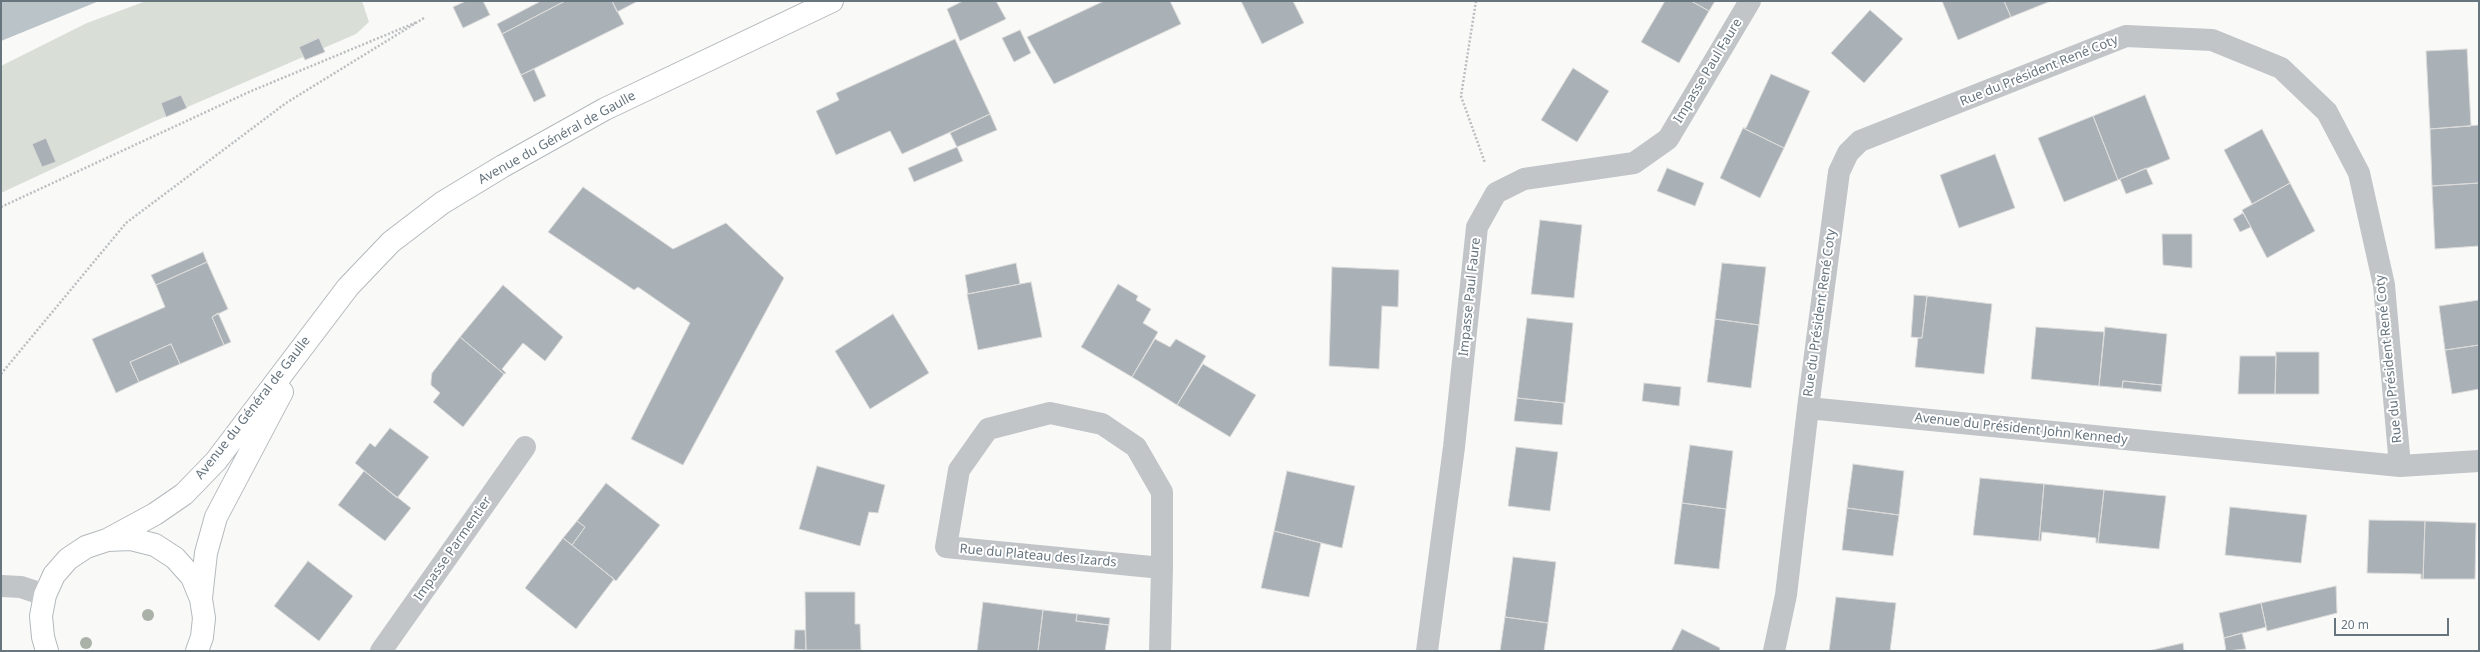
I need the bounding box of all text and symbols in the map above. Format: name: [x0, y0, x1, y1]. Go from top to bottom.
street label: Impasse Paul Faure: [1671, 16, 1745, 126]
street label: Rue du Président René Coty: [1958, 32, 2120, 110]
street label: Avenue du Général de Gaulle: [476, 88, 638, 188]
street label: Rue du Président René Coty: [1801, 228, 1839, 398]
street label: Impasse Paul Faure: [1456, 237, 1484, 357]
street label: Rue du Président René Coty: [2372, 274, 2406, 444]
street label: Avenue du Général de Gaulle: [192, 333, 314, 483]
street label: Avenue du Président John Kennedy: [1914, 410, 2128, 448]
street label: Impasse Parmentier: [411, 494, 495, 604]
street label: Rue du Plateau des Izards: [959, 541, 1117, 571]
scale bar: [2336, 610, 2451, 636]
text: 20 m: [2341, 616, 2369, 633]

